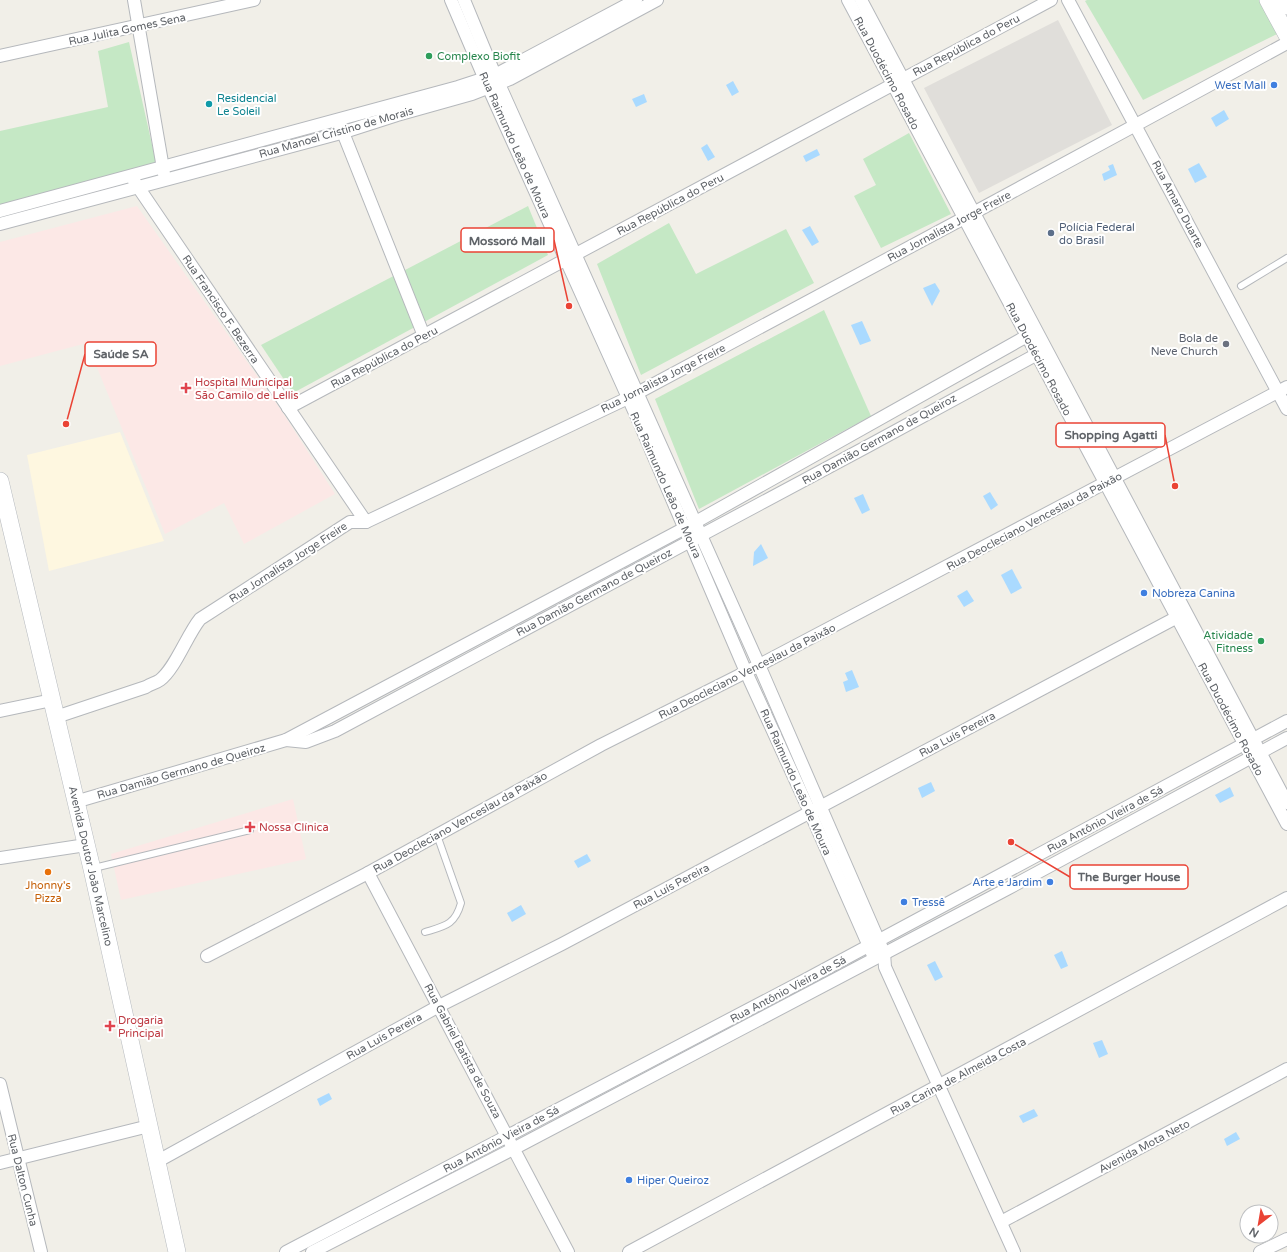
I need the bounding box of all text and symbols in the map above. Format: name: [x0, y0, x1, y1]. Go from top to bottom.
street label: Rua Julita Gomes Sena: [67, 11, 187, 48]
street label: Rua República do Peru: [910, 12, 1022, 79]
street label: Rua Duodécimo Rosado: [851, 14, 922, 132]
place label: Complexo Biofit: [437, 50, 521, 63]
marker: Complexo Biofit: [424, 51, 434, 61]
street label: Rua Raimundo Leão de Moura: [476, 70, 553, 220]
place label: West Mall: [1215, 79, 1266, 92]
marker: West Mall: [1269, 80, 1279, 90]
place label: Residencial Le Soleil: [217, 92, 276, 118]
marker: Residencial Le Soleil: [204, 99, 214, 109]
street label: Rua Manoel Cristino de Morais: [257, 104, 415, 161]
street label: Rua Amaro Duarte: [1149, 158, 1206, 250]
street label: Rua República do Peru: [614, 171, 726, 238]
street label: Rua Jornalista Jorge Freire: [885, 188, 1013, 265]
place label: Polícia Federal do Brasil: [1059, 221, 1135, 247]
callout: Mossoró Mall: [461, 228, 554, 252]
marker: Polícia Federal do Brasil: [1046, 228, 1056, 238]
text: Mossoró Mall: [469, 234, 545, 248]
street label: Rua Francisco F. Bezerra: [179, 253, 262, 366]
street label: Rua Duodécimo Rosado: [1003, 300, 1074, 418]
street label: Rua República do Peru: [328, 324, 440, 391]
place label: Bola de Neve Church: [1151, 332, 1218, 358]
marker: Bola de Neve Church: [1221, 339, 1231, 349]
street label: Rua Jornalista Jorge Freire: [599, 341, 728, 416]
callout: Saúde SA: [85, 342, 156, 366]
text: Saúde SA: [93, 347, 149, 361]
place label: Hospital Municipal São Camilo de Lellis: [195, 376, 299, 402]
marker: Hospital Municipal São Camilo de Lellis: [180, 382, 192, 394]
street label: Rua Damião Germano de Queiroz: [800, 391, 959, 487]
street label: Rua Raimundo Leão de Moura: [627, 410, 704, 560]
callout: Shopping Agatti: [1056, 423, 1165, 447]
text: Shopping Agatti: [1064, 428, 1158, 443]
street label: Rua Deocleciano Venceslau da Paixão: [944, 469, 1125, 573]
street label: Rua Jornalista Jorge Freire: [227, 519, 350, 605]
street label: Rua Damião Germano de Queiroz: [514, 545, 675, 639]
place label: Nobreza Canina: [1152, 587, 1235, 600]
marker: Nobreza Canina: [1139, 588, 1149, 598]
street label: Rua Deocleciano Venceslau da Paixão: [657, 621, 838, 722]
place label: Atividade Fitness: [1203, 629, 1253, 655]
marker: Atividade Fitness: [1256, 636, 1266, 646]
street label: Rua Duodécimo Rosado: [1195, 660, 1266, 778]
street label: Rua Raimundo Leão de Moura: [757, 707, 834, 857]
street label: Rua Luís Pereira: [917, 709, 998, 760]
street label: Rua Damião Germano de Queiroz: [95, 741, 267, 802]
street label: Rua Deocleciano Venceslau da Paixão: [371, 769, 550, 876]
street label: Rua Antônio Vieira de Sá: [1045, 783, 1165, 856]
street label: Avenida Doutor João Marcelino: [66, 785, 115, 948]
marker: Nossa Clínica: [244, 821, 256, 833]
place label: Nossa Clínica: [259, 821, 329, 834]
street label: Rua Luís Pereira: [631, 861, 712, 912]
callout: The Burger House: [1070, 865, 1188, 889]
marker: Jhonny's Pizza: [43, 867, 53, 877]
text: The Burger House: [1077, 870, 1180, 885]
place label: Arte e Jardim: [972, 876, 1042, 889]
marker: Arte e Jardim: [1045, 877, 1055, 887]
place label: Jhonny's Pizza: [25, 879, 71, 905]
place label: Tressê: [912, 896, 945, 909]
marker: Tressê: [899, 897, 909, 907]
street label: Rua Antônio Vieira de Sá: [728, 953, 848, 1026]
street label: Rua Gabriel Batista de Souza: [421, 982, 504, 1121]
street label: Rua Luís Pereira: [344, 1010, 424, 1063]
place label: Drogaria Principal: [118, 1014, 163, 1040]
marker: Drogaria Principal: [105, 1021, 115, 1031]
street label: Rua Carina de Almeida Costa: [888, 1035, 1028, 1118]
street label: Rua Antônio Vieira de Sá: [441, 1103, 561, 1176]
street label: Avenida Mota Neto: [1096, 1117, 1192, 1176]
street label: Rua Dalton Cunha: [5, 1133, 40, 1228]
place label: Hiper Queiroz: [637, 1174, 709, 1187]
marker: Hiper Queiroz: [624, 1175, 634, 1185]
north arrow: [1239, 1204, 1279, 1244]
text: N: [1247, 1224, 1261, 1240]

